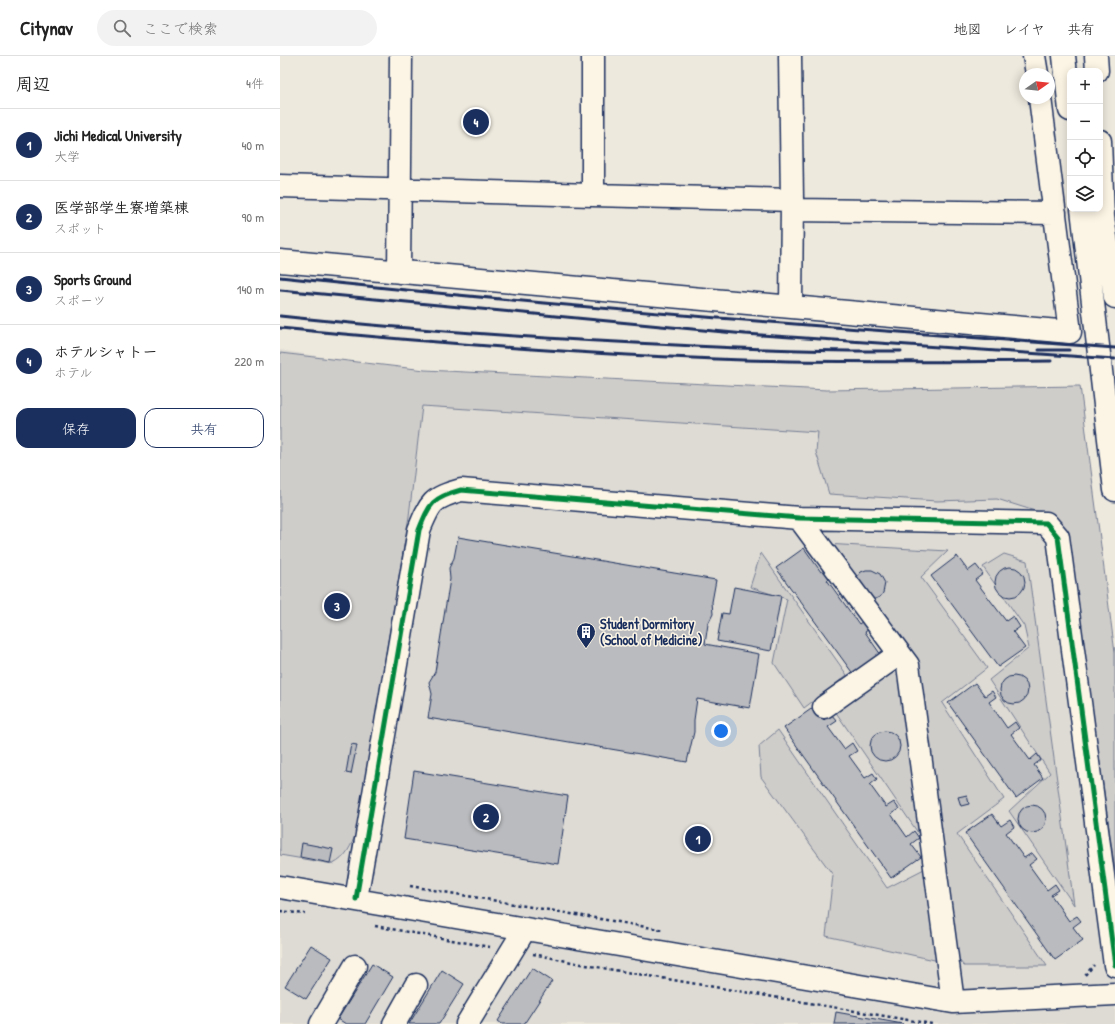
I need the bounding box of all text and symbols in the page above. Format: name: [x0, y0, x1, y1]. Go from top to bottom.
search box: [97, 10, 377, 46]
text: Citynav: [20, 15, 73, 41]
icon: search: [111, 17, 133, 39]
text: ここで検索: [143, 18, 218, 39]
text: 地図: [954, 19, 982, 38]
text: レイヤ: [1004, 19, 1045, 38]
text: 共有: [1067, 19, 1095, 38]
north arrow: [1019, 68, 1055, 104]
map controls: [1067, 68, 1103, 212]
button: +: [1067, 68, 1103, 104]
text: 周辺: [16, 72, 50, 95]
text: 4件: [246, 74, 264, 92]
button: −: [1067, 104, 1103, 140]
pin: 4: [463, 107, 489, 137]
text: Jichi Medical University: [54, 125, 182, 146]
text: 1: [27, 136, 31, 154]
text: 40 m: [241, 136, 264, 154]
button: locate: [1067, 140, 1103, 176]
text: 大学: [54, 147, 80, 165]
button: layers: [1067, 176, 1103, 212]
text: 医学部学生寮増築棟: [54, 197, 189, 218]
text: 2: [26, 208, 32, 226]
text: 90 m: [242, 208, 264, 226]
text: スポット: [54, 219, 106, 237]
text: Sports Ground: [54, 269, 131, 290]
text: 3: [26, 280, 32, 298]
text: 140 m: [237, 280, 264, 298]
text: スポーツ: [54, 291, 106, 309]
text: ホテルシャトー: [54, 341, 158, 362]
text: 4: [27, 352, 31, 370]
text: 220 m: [234, 352, 264, 370]
text: ホテル: [54, 363, 92, 381]
button: 保存: [16, 408, 136, 448]
button: 共有: [144, 408, 264, 448]
pin: 3: [324, 591, 350, 621]
place label: Student Dormitory (School of Medicine): [600, 614, 703, 649]
building icon: Student Dormitory (School of Medicine): [575, 621, 597, 649]
your location: [711, 721, 731, 741]
pin: 2: [473, 802, 499, 832]
pin: 1: [685, 824, 711, 854]

